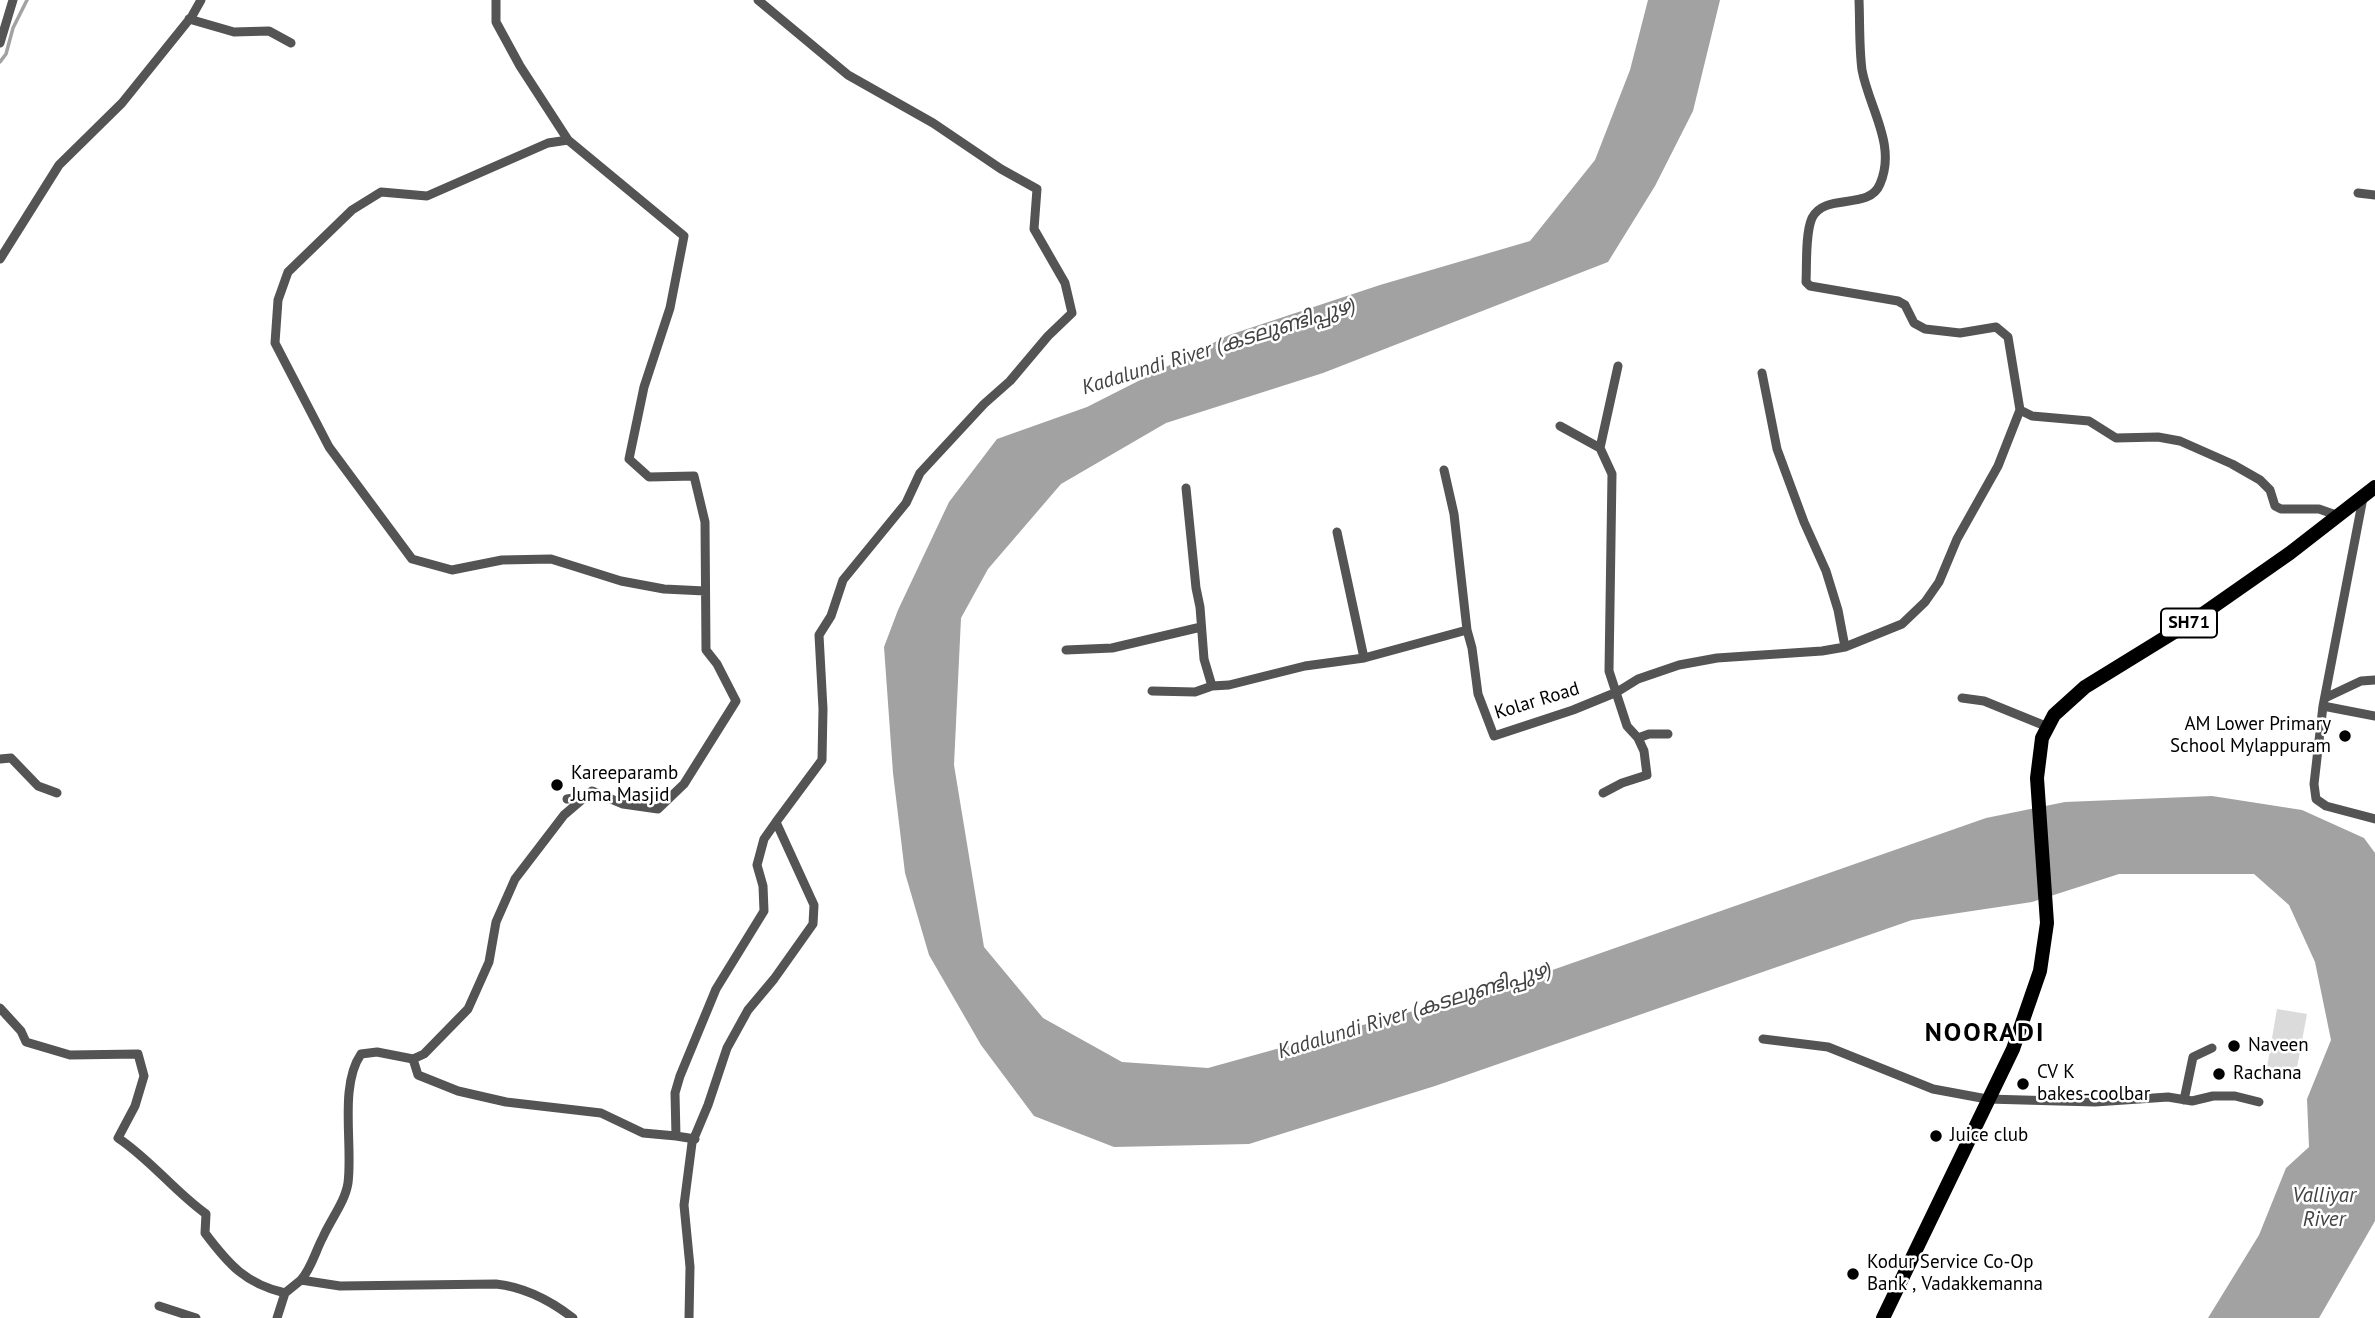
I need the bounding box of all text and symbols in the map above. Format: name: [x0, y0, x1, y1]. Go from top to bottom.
water label: Kadalundi River (കടലുണ്ടിപ്പുഴ): [1079, 293, 1359, 401]
road number: SH71: [2161, 608, 2217, 638]
street label: Kolar Road: [1492, 677, 1582, 725]
place label: AM Lower Primary School Mylappuram: [2170, 714, 2331, 758]
marker: AM Lower Primary School Mylappuram: [2337, 728, 2353, 744]
place label: Kareeparamb Juma Masjid: [571, 763, 678, 807]
marker: Kareeparamb Juma Masjid: [549, 777, 565, 793]
water label: Kadalundi River (കടലുണ്ടിപ്പുഴ): [1275, 957, 1555, 1065]
district label: NOORADI: [1926, 1018, 2044, 1050]
place label: Naveen: [2248, 1035, 2309, 1057]
marker: Naveen: [2226, 1038, 2242, 1054]
place label: CV K bakes-coolbar: [2037, 1062, 2150, 1106]
place label: Rachana: [2233, 1063, 2302, 1085]
marker: Rachana: [2211, 1066, 2227, 1082]
marker: CV K bakes-coolbar: [2015, 1076, 2031, 1092]
place label: Juice club: [1950, 1125, 2028, 1147]
marker: Juice club: [1928, 1128, 1944, 1144]
water label: Valliyar River: [2292, 1183, 2356, 1233]
place label: Kodur Service Co-Op Bank , Vadakkemanna: [1867, 1252, 2043, 1296]
marker: Kodur Service Co-Op Bank , Vadakkemanna: [1845, 1266, 1861, 1282]

